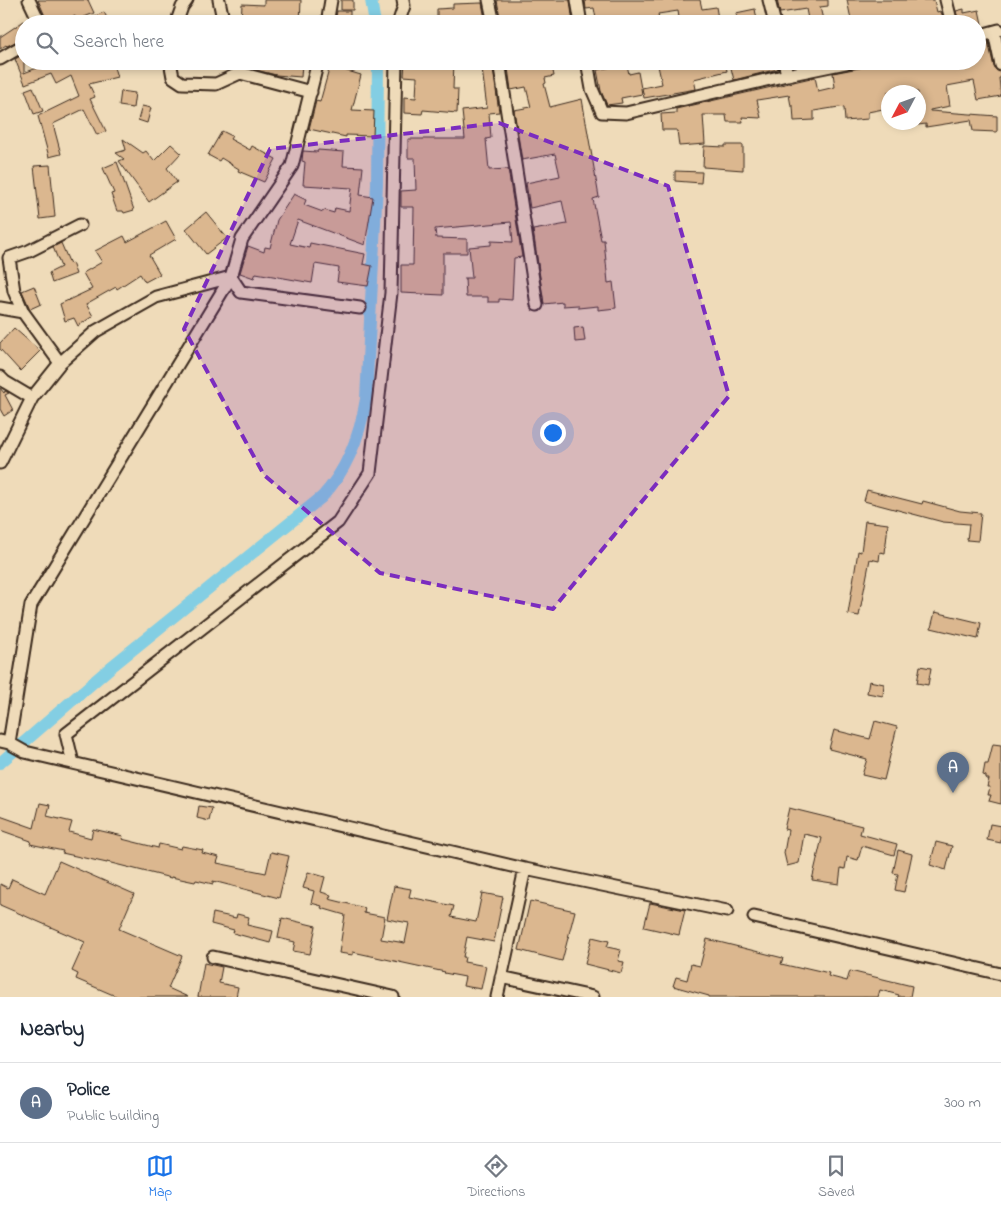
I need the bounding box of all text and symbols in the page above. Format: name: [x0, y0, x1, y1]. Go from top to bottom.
search box: [15, 15, 986, 70]
icon: search: [33, 29, 61, 57]
text: Search here: [73, 29, 164, 56]
north arrow: [881, 85, 926, 130]
your location: [540, 420, 566, 446]
pin: A: [937, 752, 969, 793]
text: Nearby: [20, 1015, 84, 1045]
text: Police: [67, 1077, 110, 1104]
text: A: [31, 1091, 41, 1115]
text: 300 m: [944, 1091, 981, 1115]
text: Public building: [67, 1104, 159, 1128]
tab: Map: [146, 1152, 174, 1203]
tab: Directions: [467, 1152, 525, 1203]
tab: Saved: [818, 1152, 855, 1203]

